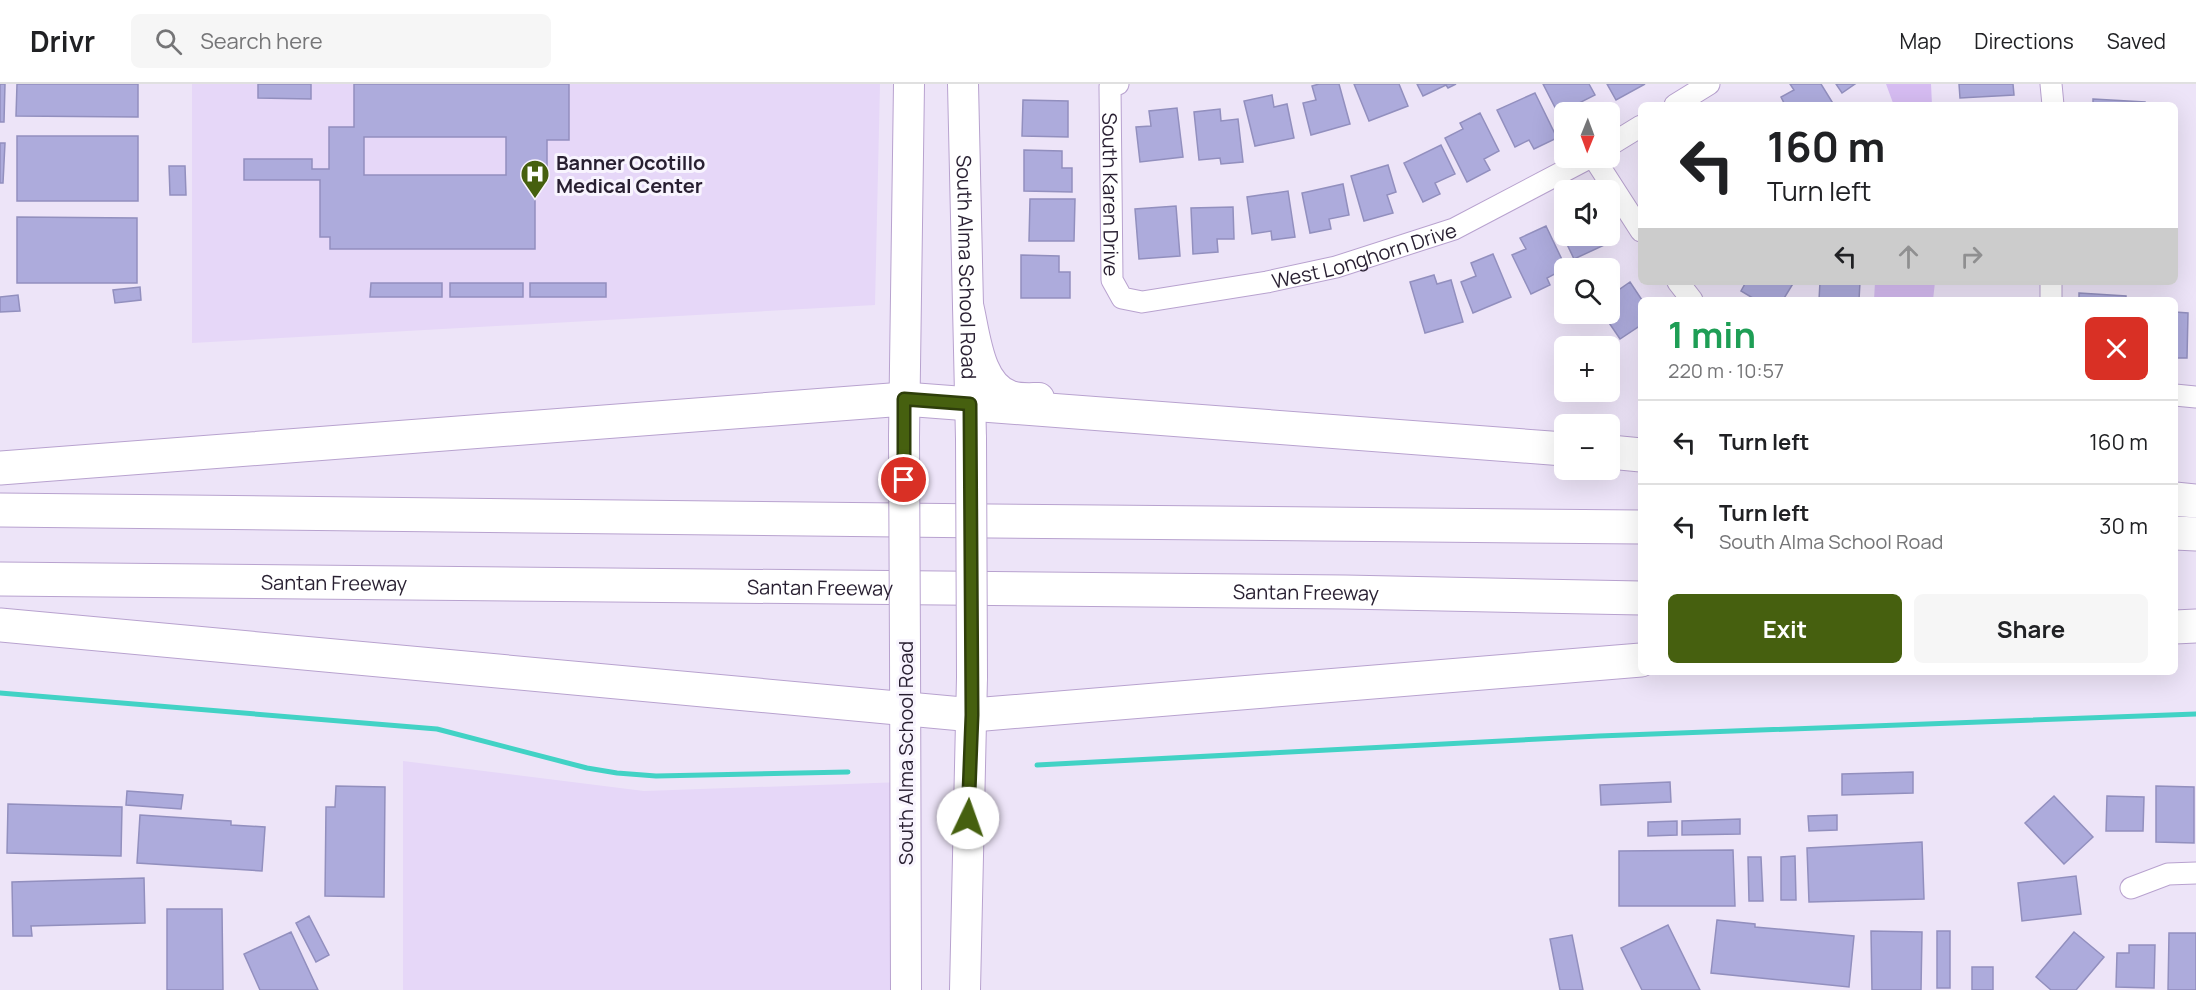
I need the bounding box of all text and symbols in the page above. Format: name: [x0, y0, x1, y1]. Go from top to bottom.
search box: [131, 14, 551, 68]
text: Drivr: [30, 22, 95, 60]
icon: search: [152, 25, 185, 58]
text: Search here: [200, 26, 323, 56]
text: Map: [1900, 27, 1941, 55]
text: Directions: [1974, 27, 2074, 55]
text: Saved: [2107, 27, 2166, 55]
north arrow: [1554, 102, 1620, 168]
map controls: [1554, 102, 1620, 480]
street label: South Karen Drive: [1097, 112, 1125, 277]
text: 160 m: [1767, 117, 1885, 175]
icon: left: [1668, 126, 1746, 204]
place label: Banner Ocotillo Medical Center: [556, 149, 705, 199]
street label: South Alma School Road: [951, 154, 983, 380]
hospital icon: Banner Ocotillo Medical Center: [519, 158, 551, 200]
text: Turn left: [1767, 172, 1871, 209]
button: sound: [1554, 180, 1620, 246]
street label: West Longhorn Drive: [1269, 216, 1460, 294]
icon: left: [1829, 240, 1862, 273]
icon: ahead: [1892, 240, 1925, 273]
icon: right: [1955, 240, 1988, 273]
button: search: [1554, 258, 1620, 324]
text: 1 min: [1668, 310, 1756, 359]
button: close: [2085, 317, 2148, 380]
button: +: [1554, 336, 1620, 402]
text: 220 m · 10:57: [1668, 357, 1784, 384]
button: −: [1554, 414, 1620, 480]
icon: left: [1668, 426, 1701, 459]
text: Turn left: [1719, 427, 1809, 457]
text: 160 m: [2089, 427, 2148, 457]
pin: [878, 454, 929, 505]
icon: arrive: [887, 463, 920, 496]
text: Turn left: [1719, 498, 1809, 528]
icon: left: [1668, 510, 1701, 543]
text: 30 m: [2099, 511, 2148, 541]
text: South Alma School Road: [1719, 528, 1943, 555]
street label: Santan Freeway: [261, 568, 408, 596]
street label: Santan Freeway: [747, 573, 894, 601]
street label: Santan Freeway: [1233, 577, 1380, 606]
button: Exit: [1668, 594, 1902, 663]
button: Share: [1914, 594, 2148, 663]
street label: South Alma School Road: [892, 641, 919, 865]
position arrow: [936, 786, 1000, 850]

